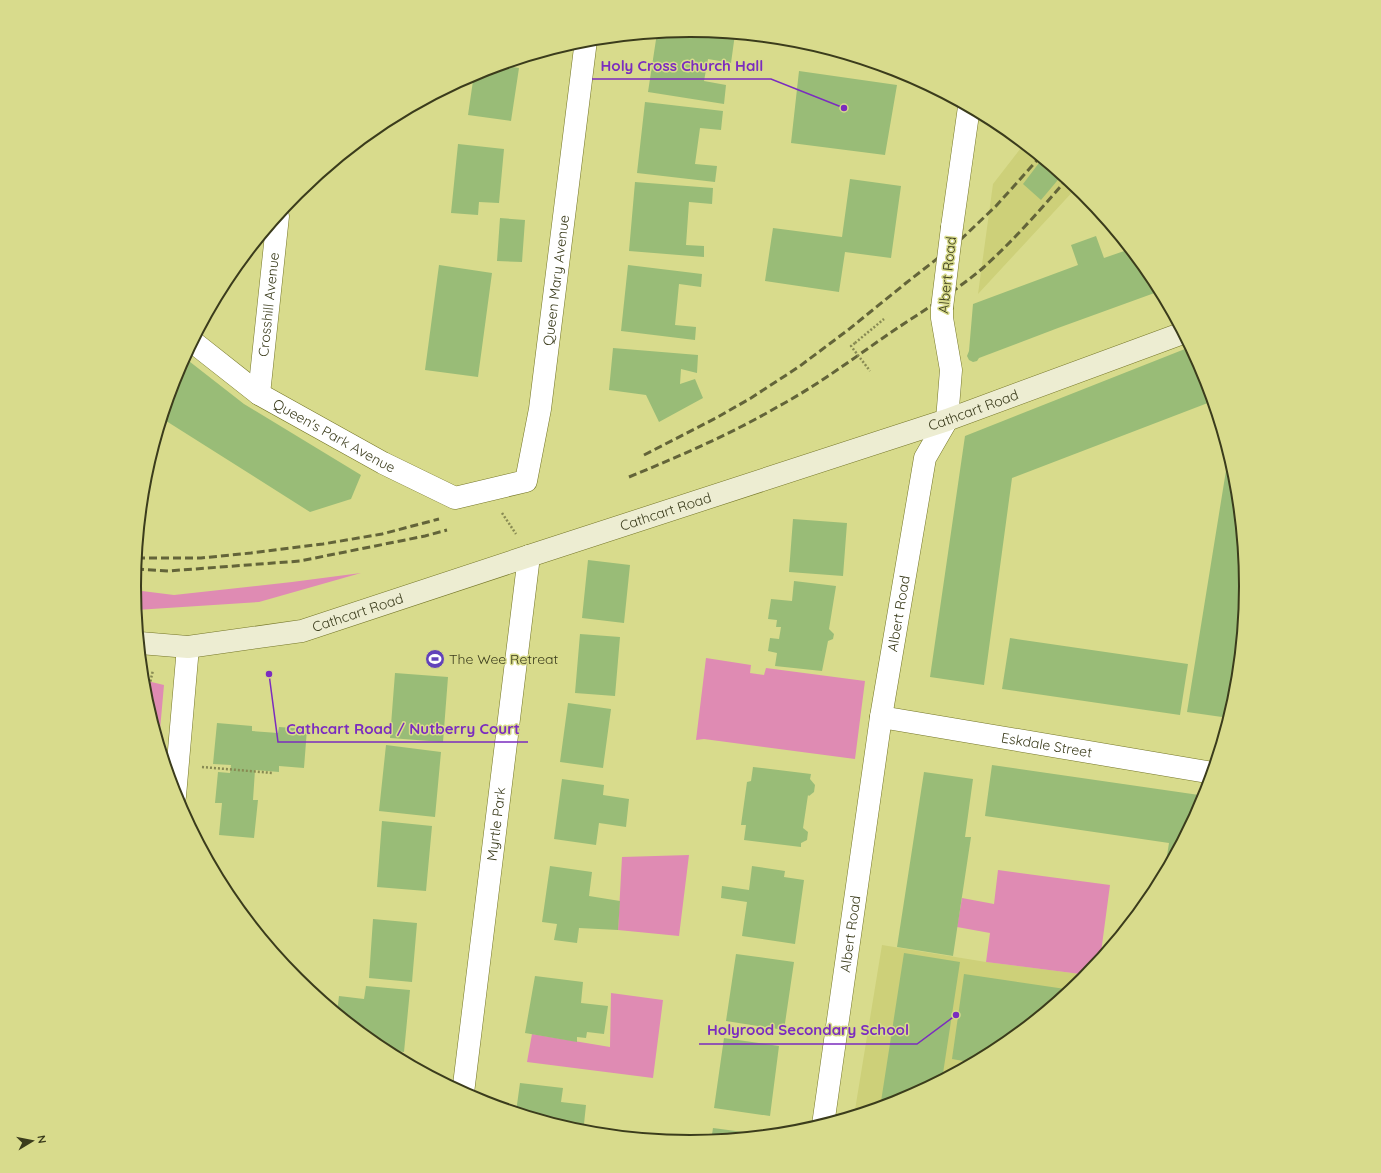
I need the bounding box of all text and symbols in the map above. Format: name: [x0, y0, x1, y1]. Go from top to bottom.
callout: Holy Cross Church Hall: [592, 52, 771, 79]
text: Holy Cross Church Hall: [601, 56, 763, 75]
street label: Queen Mary Avenue: [539, 214, 573, 347]
street label: Albert Road: [934, 236, 960, 314]
street label: Crosshill Avenue: [254, 251, 283, 358]
street label: Cathcart Road: [926, 385, 1021, 435]
street label: Queen's Park Avenue: [270, 395, 398, 477]
street label: Cathcart Road: [618, 488, 713, 535]
street label: Albert Road: [883, 574, 914, 653]
street label: Cathcart Road: [310, 589, 406, 636]
sports icon: The Wee Retreat: [424, 648, 446, 670]
place label: The Wee Retreat: [449, 650, 559, 668]
callout: Cathcart Road / Nutberry Court: [278, 715, 528, 742]
text: Cathcart Road / Nutberry Court: [286, 719, 520, 738]
street label: Eskdale Street: [1000, 728, 1094, 761]
street label: Myrtle Park: [483, 786, 510, 862]
street label: Albert Road: [836, 894, 865, 974]
callout: Holyrood Secondary School: [699, 1017, 917, 1044]
text: Holyrood Secondary School: [707, 1020, 909, 1039]
north arrow: [12, 1121, 52, 1161]
text: N: [34, 1134, 49, 1144]

